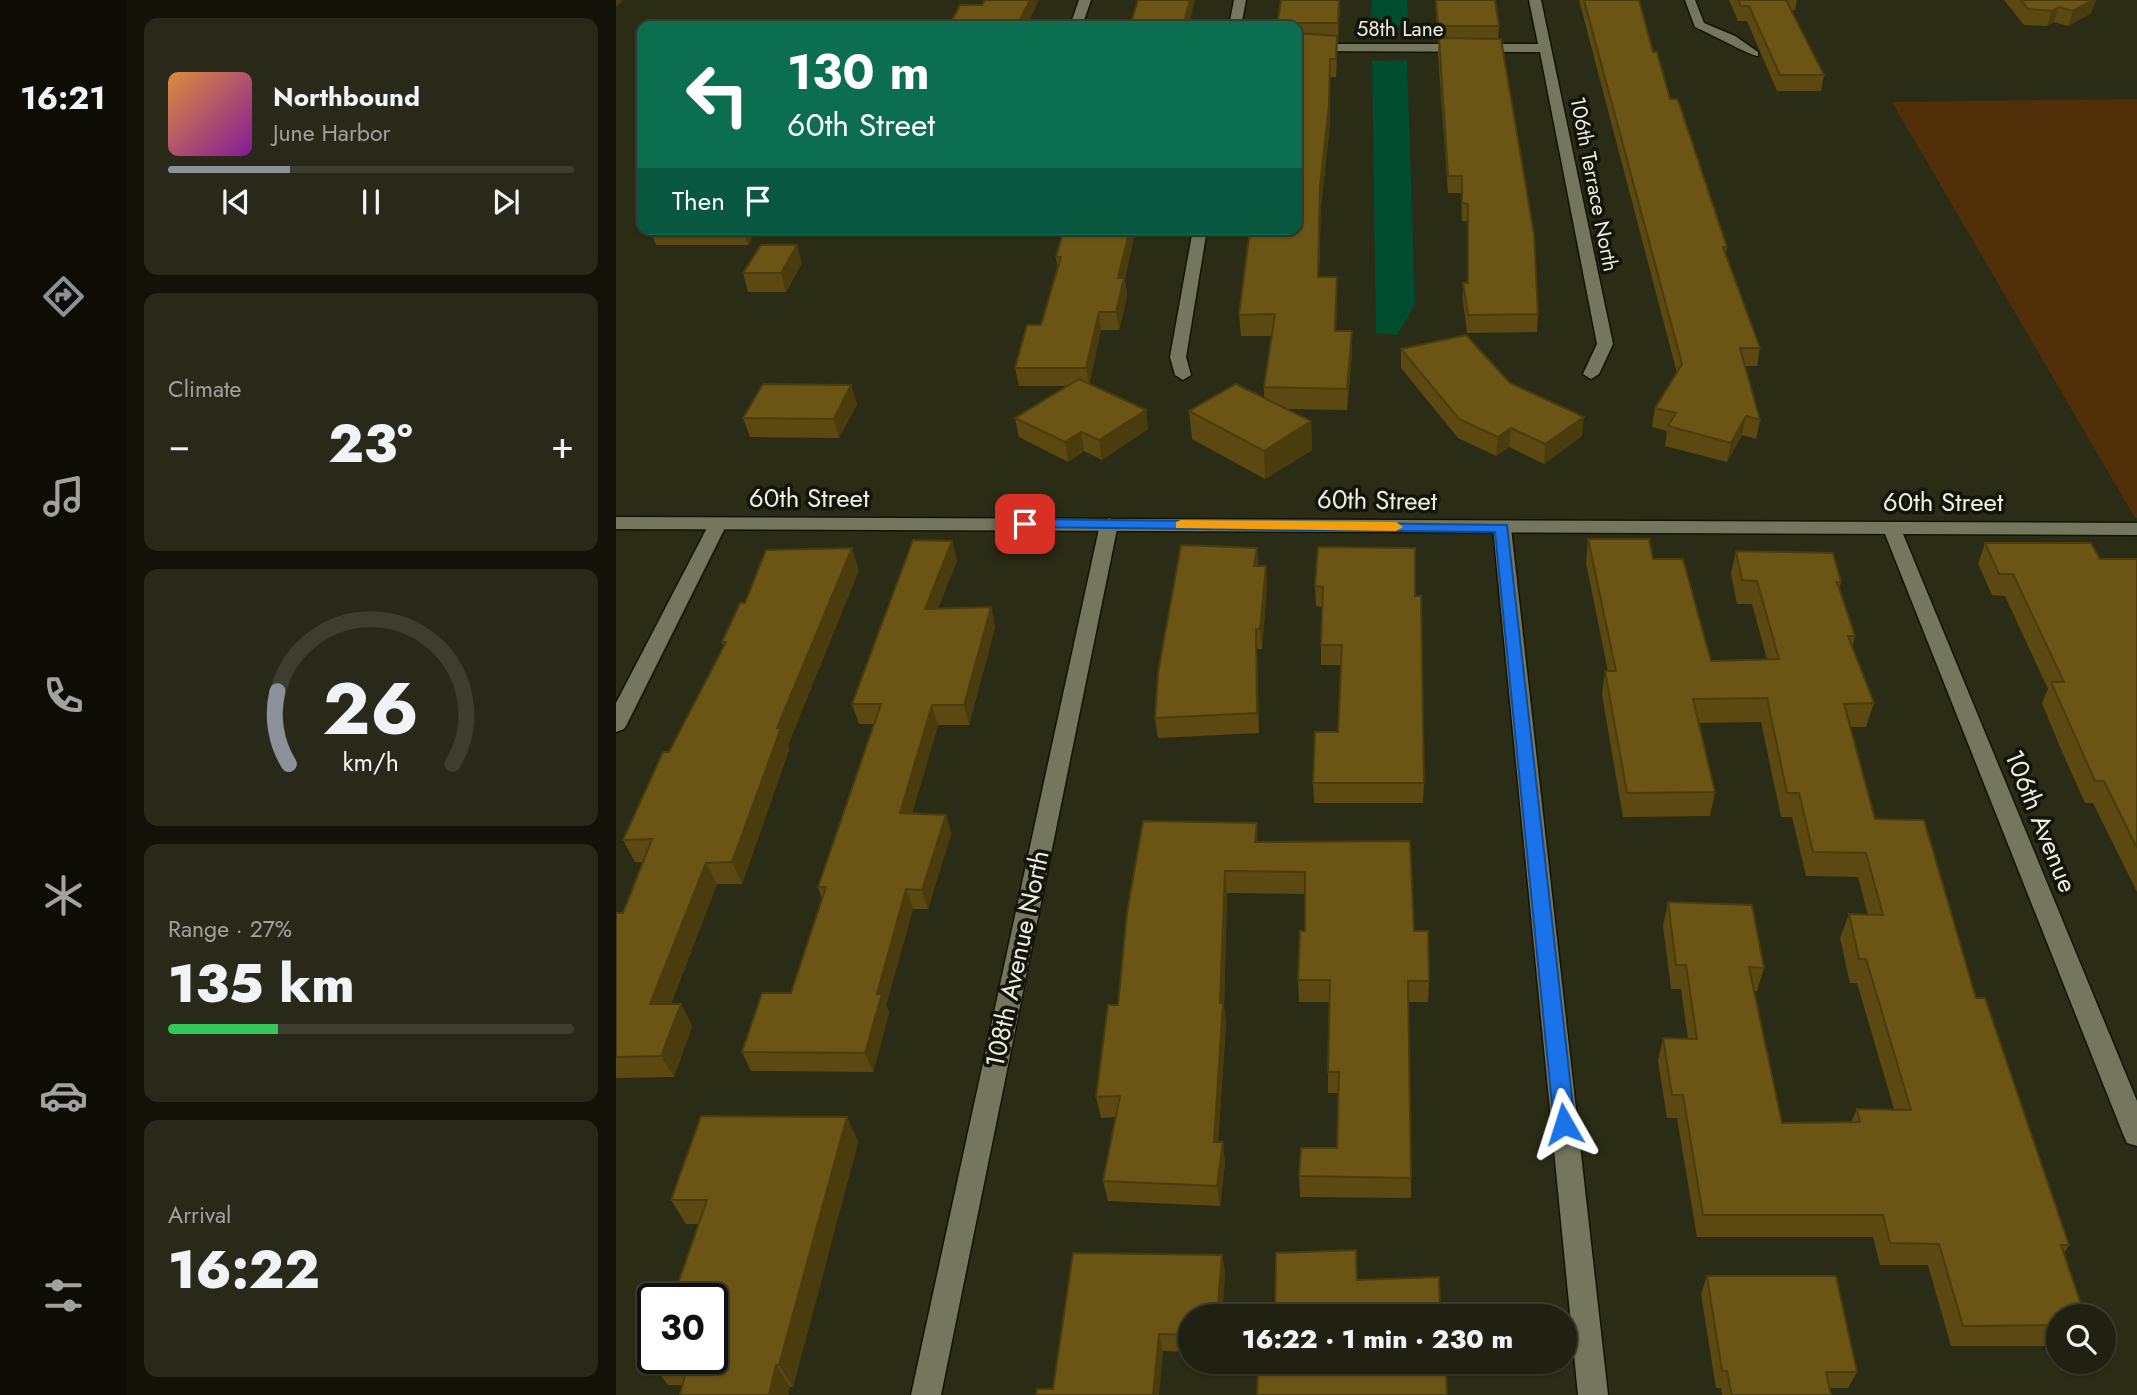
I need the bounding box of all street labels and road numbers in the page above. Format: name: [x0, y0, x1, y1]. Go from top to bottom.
street label: 58th Lane: [1356, 14, 1444, 44]
street label: 106th Terrace North: [1562, 94, 1626, 274]
street label: 60th Street: [749, 479, 870, 517]
street label: 60th Street: [1317, 480, 1438, 520]
street label: 60th Street: [1883, 483, 2004, 521]
street label: 106th Avenue: [1995, 744, 2087, 898]
street label: 108th Avenue North: [975, 847, 1059, 1071]

